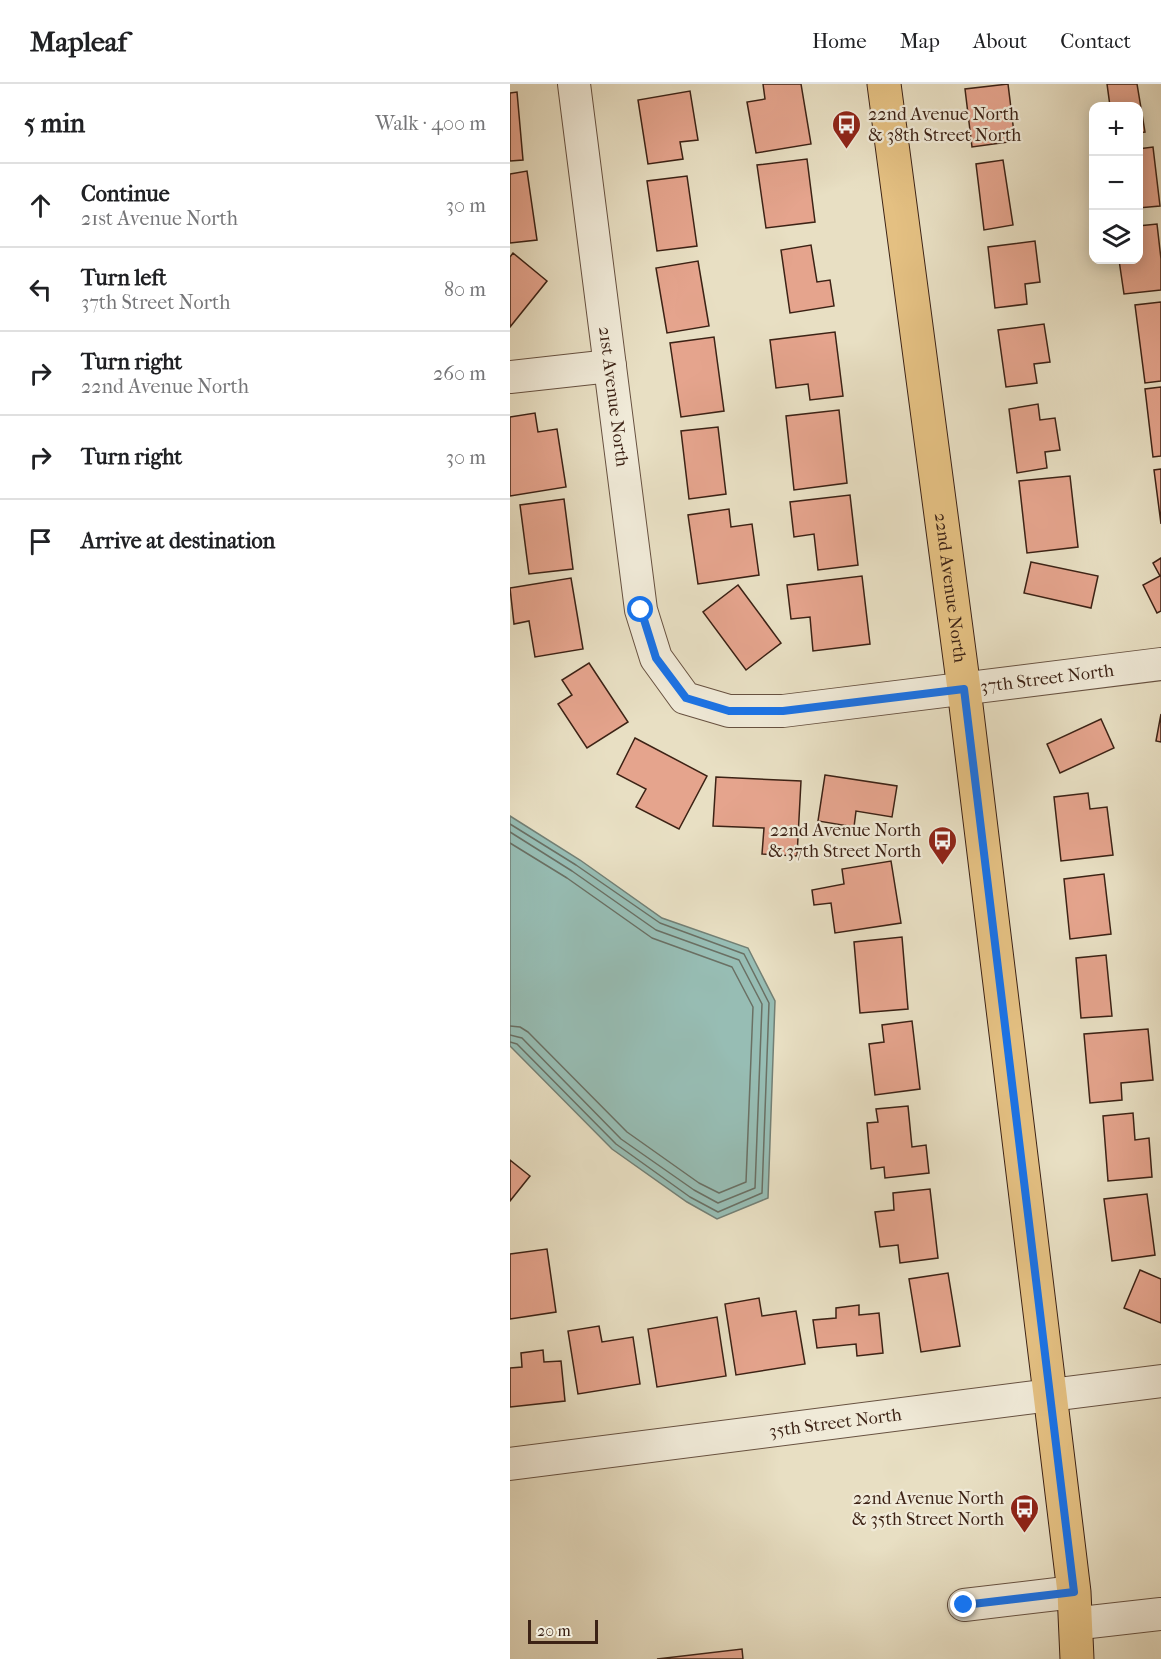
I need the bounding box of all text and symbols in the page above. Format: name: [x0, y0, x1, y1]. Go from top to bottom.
text: Mapleaf: [30, 25, 127, 58]
text: Home: [812, 29, 867, 53]
text: Map: [900, 29, 940, 53]
text: About: [973, 29, 1027, 53]
text: Contact: [1060, 29, 1131, 53]
map controls: [1089, 102, 1143, 264]
button: +: [1089, 102, 1143, 156]
place label: 22nd Avenue North & 38th Street North: [868, 104, 1021, 146]
text: 5 min: [24, 108, 85, 139]
bus stop icon: 22nd Avenue North & 38th Street North: [831, 108, 863, 150]
text: Walk · 400 m: [375, 112, 486, 135]
button: −: [1089, 156, 1143, 210]
text: Continue: [81, 181, 170, 207]
icon: ahead: [24, 189, 57, 222]
text: 30 m: [446, 194, 486, 217]
text: 21st Avenue North: [81, 207, 238, 230]
button: layers: [1089, 210, 1143, 264]
text: Turn left: [81, 265, 167, 291]
icon: left: [24, 273, 57, 306]
text: 80 m: [444, 278, 486, 301]
text: 37th Street North: [81, 291, 230, 314]
street label: 21st Avenue North: [594, 325, 633, 468]
text: Turn right: [81, 349, 182, 375]
icon: right: [24, 357, 57, 390]
text: 260 m: [433, 362, 486, 385]
text: 22nd Avenue North: [81, 375, 249, 398]
icon: right: [24, 441, 57, 474]
text: Turn right: [81, 444, 182, 470]
text: 30 m: [446, 446, 486, 469]
street label: 22nd Avenue North: [930, 511, 971, 664]
icon: arrive: [24, 525, 57, 558]
text: Arrive at destination: [81, 528, 275, 554]
route start: [627, 596, 653, 622]
street label: 37th Street North: [979, 659, 1115, 697]
place label: 22nd Avenue North & 37th Street North: [768, 820, 921, 862]
bus stop icon: 22nd Avenue North & 37th Street North: [926, 824, 958, 866]
street label: 35th Street North: [768, 1404, 903, 1441]
place label: 22nd Avenue North & 35th Street North: [852, 1488, 1004, 1530]
bus stop icon: 22nd Avenue North & 35th Street North: [1009, 1492, 1041, 1534]
route end: [950, 1591, 976, 1617]
scale bar: [528, 1617, 598, 1644]
text: 20 m: [537, 1621, 571, 1640]

